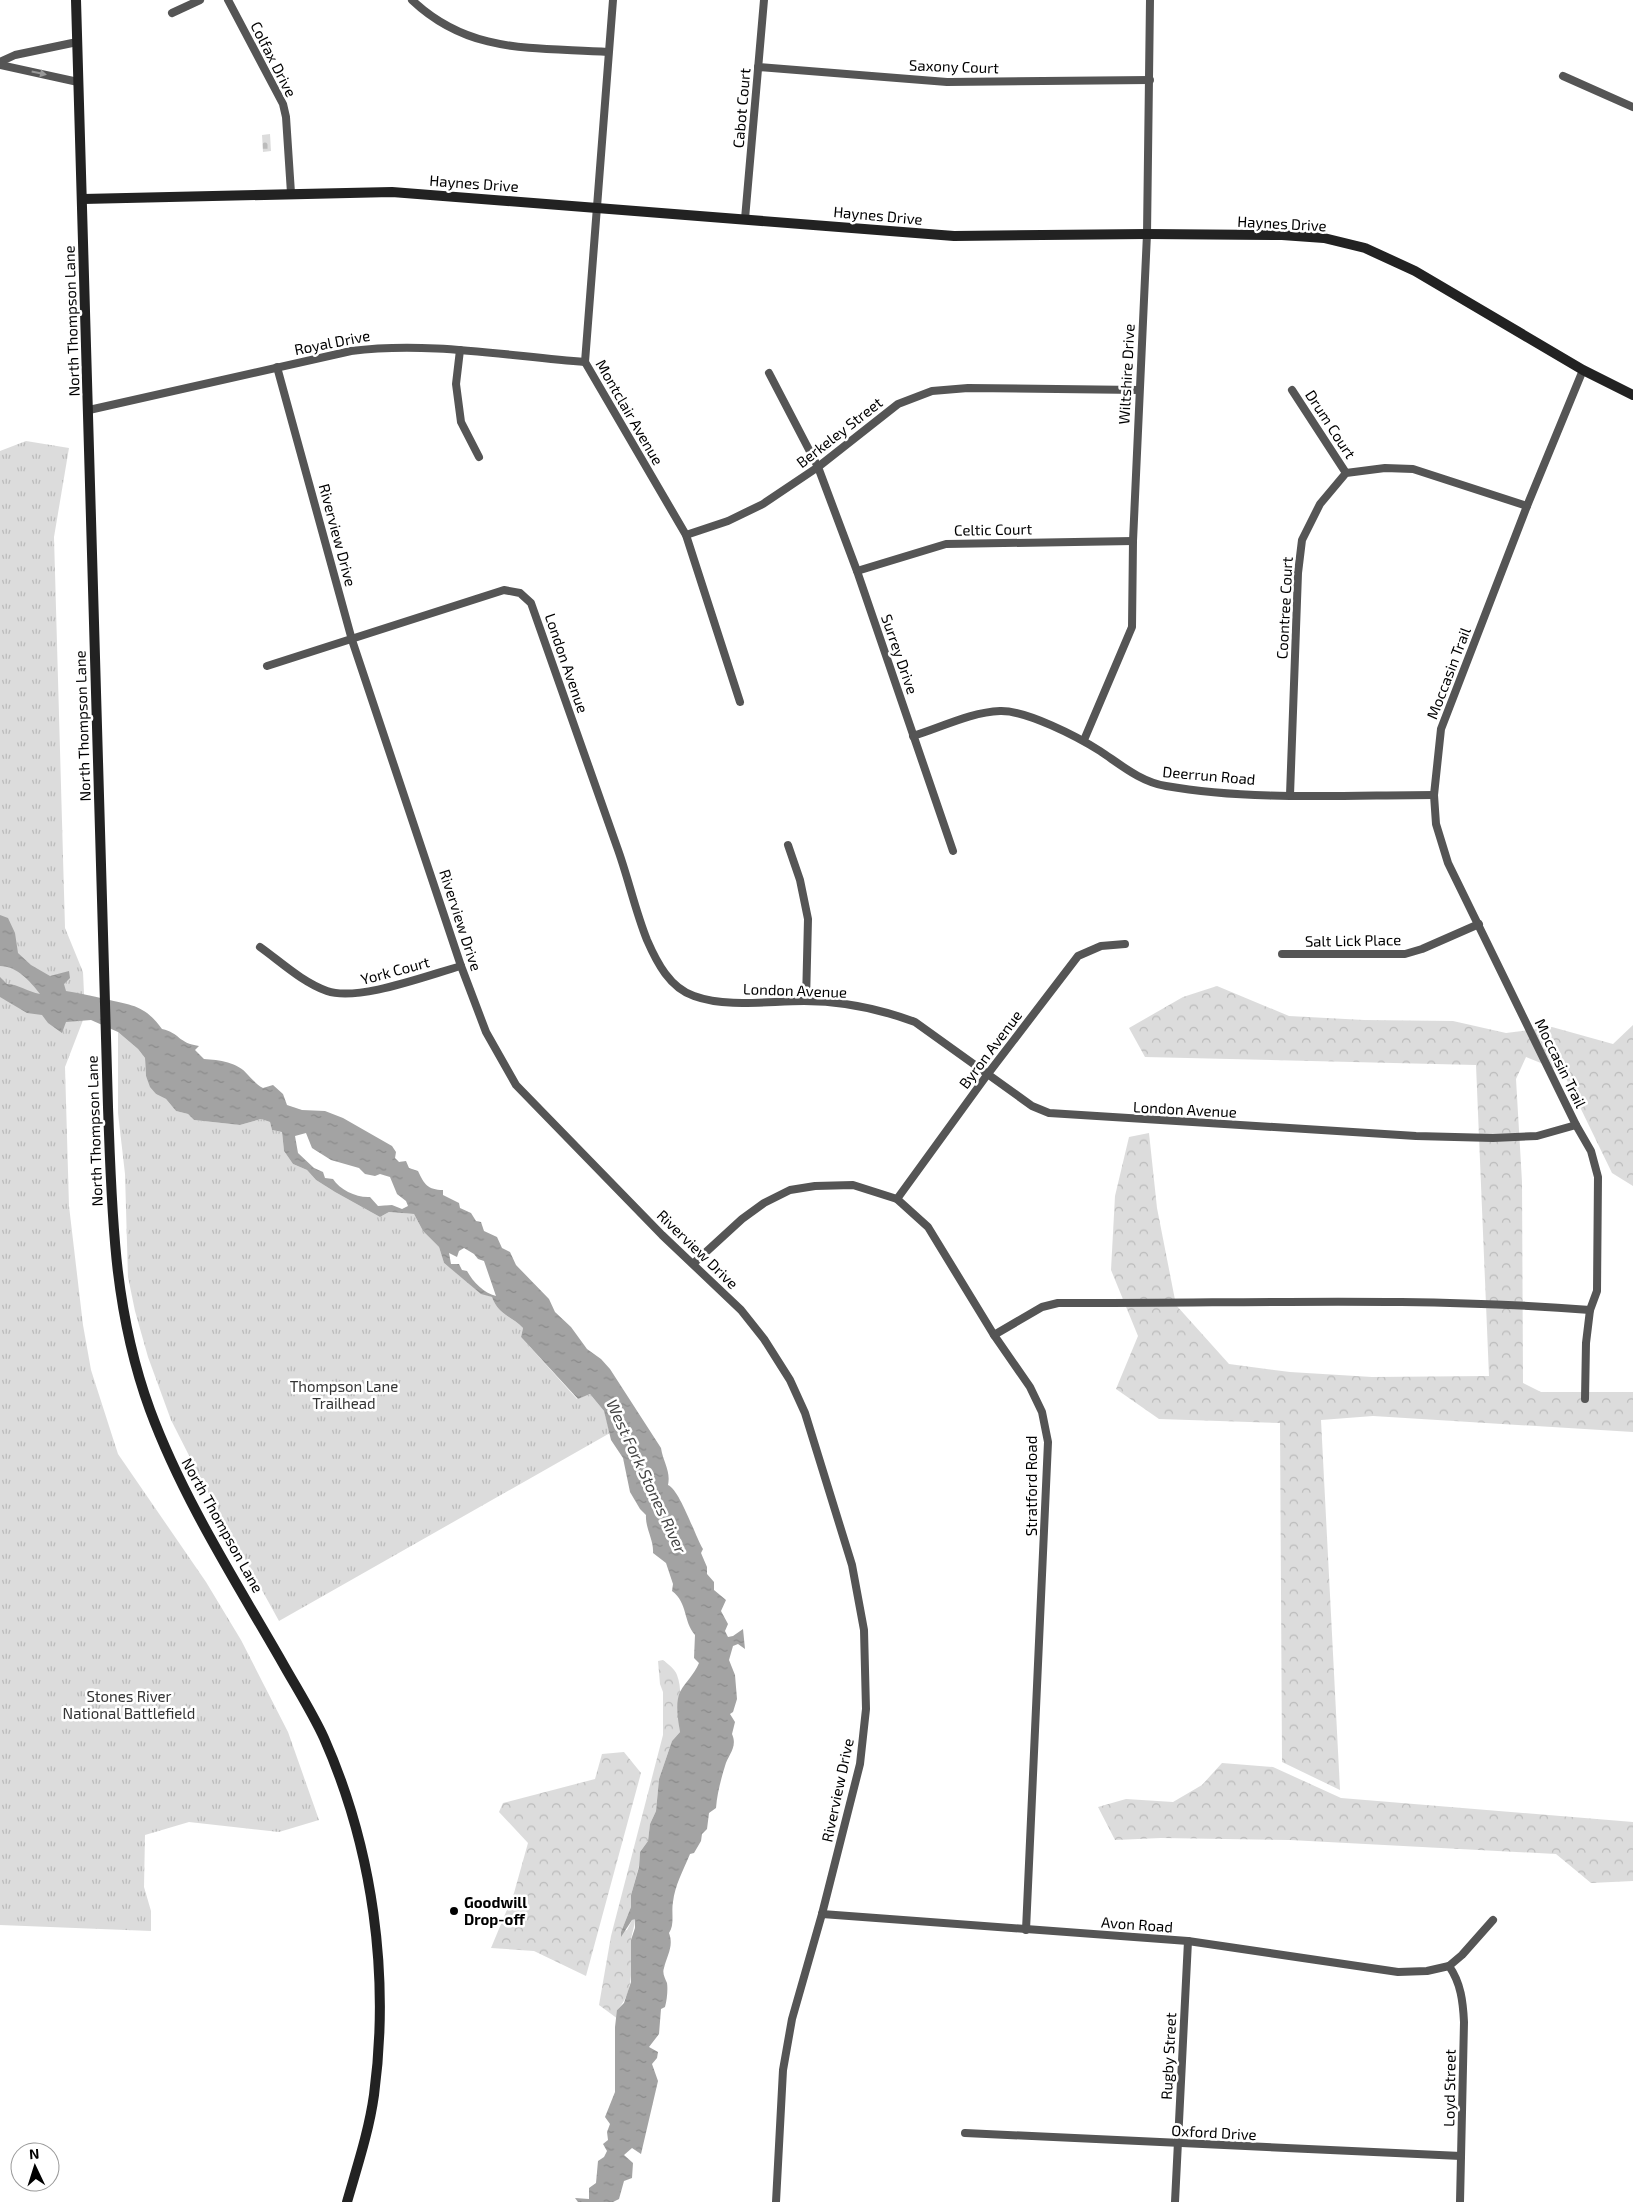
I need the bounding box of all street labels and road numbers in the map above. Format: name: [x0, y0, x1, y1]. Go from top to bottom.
street label: Colfax Drive: [247, 18, 301, 100]
street label: Saxony Court: [909, 55, 1000, 77]
street label: Cabot Court: [729, 67, 753, 149]
street label: Haynes Drive: [429, 171, 519, 195]
street label: Haynes Drive: [833, 202, 923, 228]
street label: Haynes Drive: [1237, 212, 1327, 234]
street label: North Thompson Lane: [59, 245, 83, 397]
street label: Wiltshire Drive: [1114, 323, 1138, 425]
street label: Royal Drive: [293, 326, 371, 358]
street label: Montclair Avenue: [593, 356, 667, 468]
street label: Drum Court: [1302, 386, 1360, 462]
street label: Berkeley Street: [793, 393, 886, 471]
street label: Riverview Drive: [316, 482, 360, 588]
street label: Celtic Court: [954, 519, 1033, 539]
street label: Coontree Court: [1272, 556, 1296, 660]
street label: London Avenue: [542, 611, 592, 715]
street label: Surrey Drive: [878, 612, 922, 696]
street label: Moccasin Trail: [1422, 624, 1474, 722]
street label: North Thompson Lane: [70, 650, 94, 802]
street label: Deerrun Road: [1162, 762, 1256, 788]
street label: Riverview Drive: [436, 867, 486, 973]
street label: Salt Lick Place: [1305, 930, 1401, 950]
street label: York Court: [359, 952, 432, 988]
street label: London Avenue: [743, 979, 847, 1001]
street label: Byron Avenue: [955, 1006, 1025, 1092]
street label: Moccasin Trail: [1532, 1015, 1591, 1111]
street label: North Thompson Lane: [82, 1055, 106, 1207]
street label: London Avenue: [1133, 1097, 1237, 1121]
street label: Riverview Drive: [654, 1206, 742, 1292]
street label: Stratford Road: [1022, 1436, 1040, 1536]
street label: North Thompson Lane: [178, 1454, 268, 1596]
street label: Riverview Drive: [817, 1736, 857, 1844]
street label: Avon Road: [1100, 1913, 1174, 1935]
street label: Rugby Street: [1157, 2012, 1179, 2100]
street label: Loyd Street: [1439, 2049, 1459, 2127]
street label: Oxford Drive: [1171, 2121, 1257, 2143]

